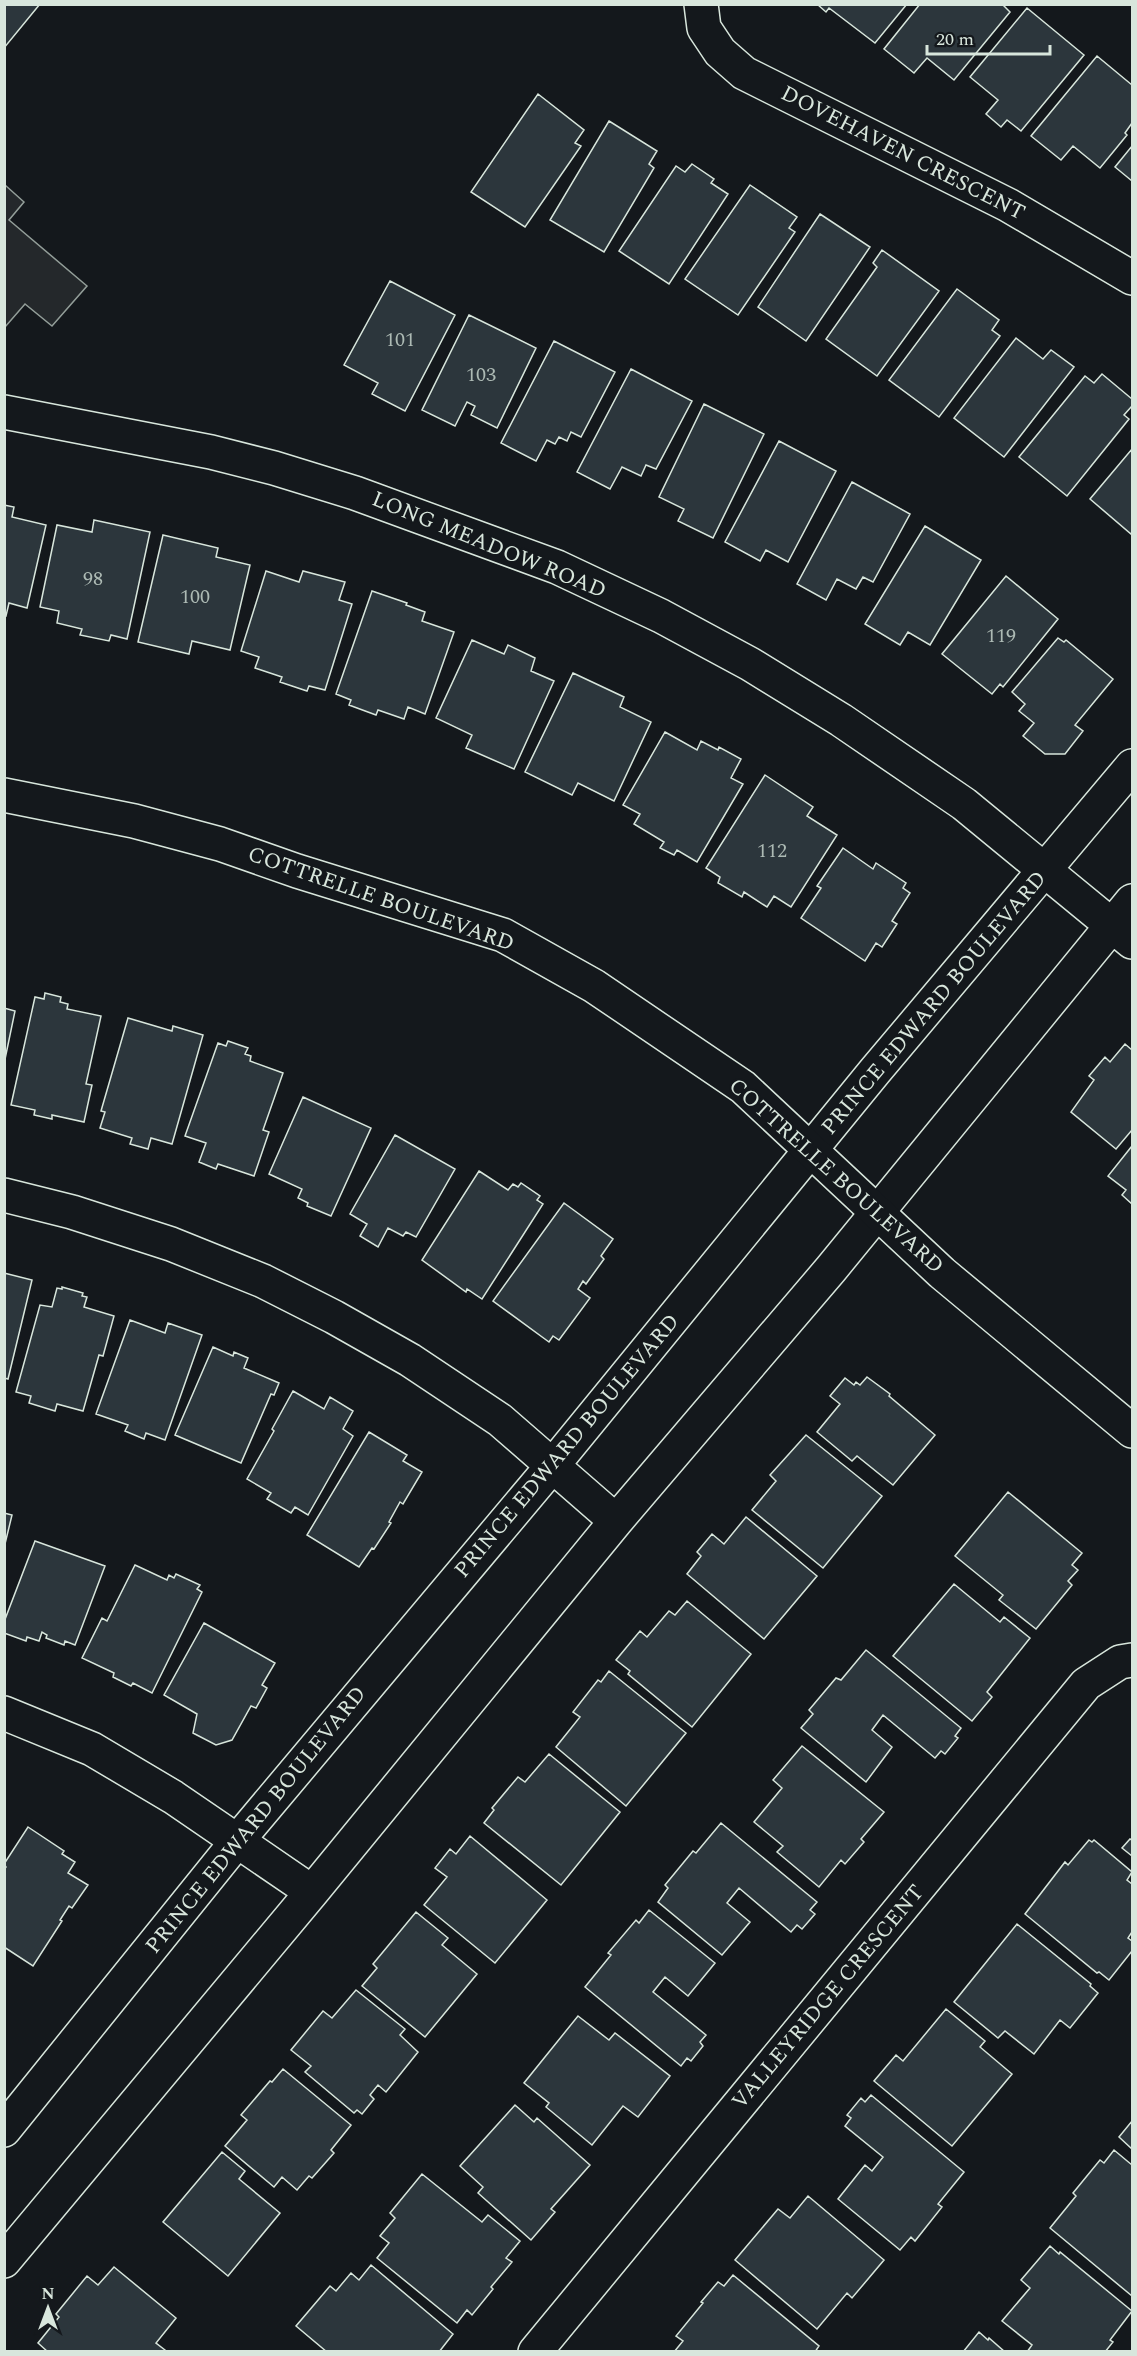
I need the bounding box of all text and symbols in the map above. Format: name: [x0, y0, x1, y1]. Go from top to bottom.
scale bar: [927, 18, 1050, 56]
text: 20 m: [936, 26, 974, 53]
street label: DOVEHAVEN CRESCENT: [775, 77, 1031, 229]
house number: 101: [385, 325, 415, 355]
house number: 103: [466, 360, 496, 390]
street label: LONG MEADOW ROAD: [367, 483, 611, 607]
house number: 98: [83, 564, 103, 594]
house number: 100: [180, 582, 210, 612]
house number: 119: [986, 621, 1016, 651]
house number: 112: [757, 836, 787, 866]
street label: COTTRELLE BOULEVARD: [243, 838, 519, 960]
street label: PRINCE EDWARD BOULEVARD: [813, 864, 1055, 1142]
street label: COTTRELLE BOULEVARD: [721, 1070, 951, 1282]
street label: PRINCE EDWARD BOULEVARD: [446, 1307, 688, 1585]
street label: PRINCE EDWARD BOULEVARD: [137, 1679, 375, 1961]
street label: VALLEYRIDGE CRESCENT: [724, 1877, 932, 2117]
north arrow: [18, 2278, 78, 2338]
text: N: [41, 2282, 55, 2306]

